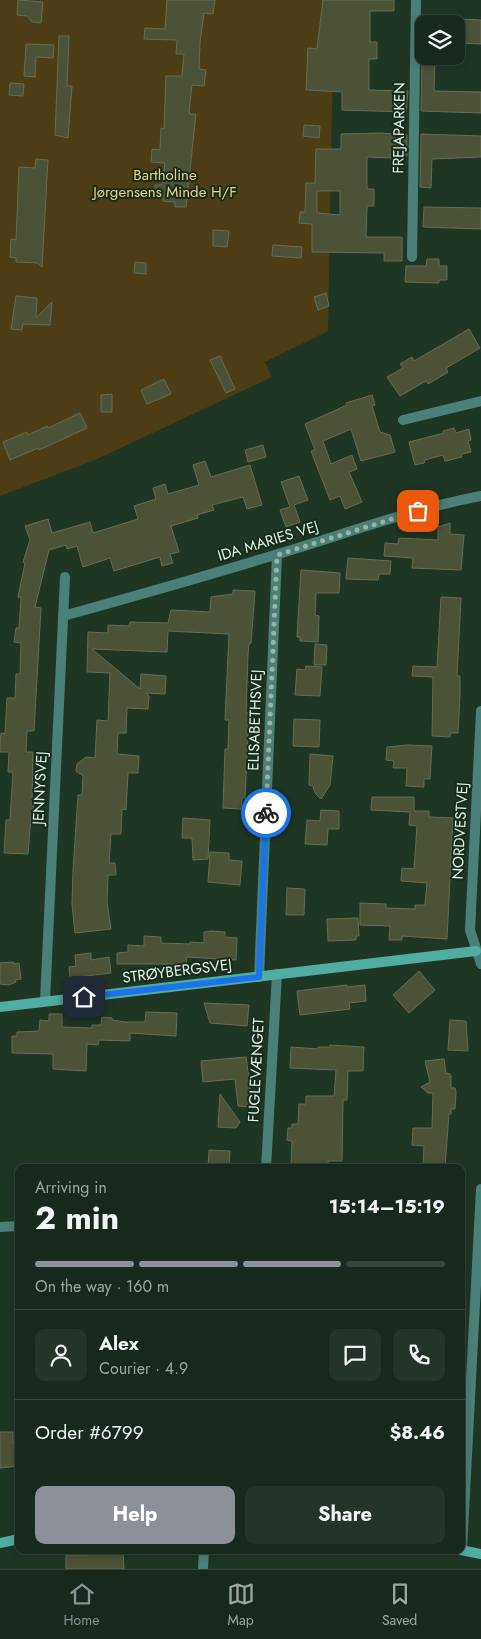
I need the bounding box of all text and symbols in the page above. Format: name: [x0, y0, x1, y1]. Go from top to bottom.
map controls: [415, 15, 465, 65]
button: layers: [415, 15, 465, 65]
street label: FREJAPARKEN: [387, 82, 411, 174]
park label: Bartholine Jørgensens Minde H/F: [91, 164, 237, 203]
pin: [397, 490, 439, 532]
icon: bag: [404, 497, 432, 525]
street label: IDA MARIES VEJ: [215, 515, 321, 567]
street label: ELISABETHSVEJ: [242, 669, 268, 771]
street label: JENNYSVEJ: [27, 751, 53, 827]
street label: NORDVESTVEJ: [446, 782, 474, 880]
courier: [241, 788, 291, 838]
icon: bike: [252, 799, 280, 827]
street label: STRØYBERGSVEJ: [121, 953, 233, 989]
pin: [63, 976, 105, 1018]
icon: home: [70, 983, 98, 1011]
street label: FUGLEVÆNGET: [242, 1017, 270, 1123]
text: Arriving in: [35, 1176, 107, 1199]
text: 15:14–15:19: [329, 1193, 445, 1220]
text: 2 min: [35, 1195, 119, 1241]
text: On the way · 160 m: [35, 1275, 169, 1298]
button: person: [35, 1329, 87, 1381]
button: chat: [329, 1329, 381, 1381]
button: phone: [393, 1329, 445, 1381]
text: Alex: [99, 1330, 139, 1357]
text: Courier · 4.9: [99, 1357, 188, 1380]
text: Order #6799: [35, 1419, 144, 1446]
text: $8.46: [389, 1419, 445, 1446]
button: Help: [35, 1486, 235, 1544]
button: Share: [245, 1486, 445, 1544]
tab: Home: [64, 1580, 99, 1630]
tab: Map: [227, 1580, 255, 1630]
tab: Saved: [382, 1580, 417, 1630]

